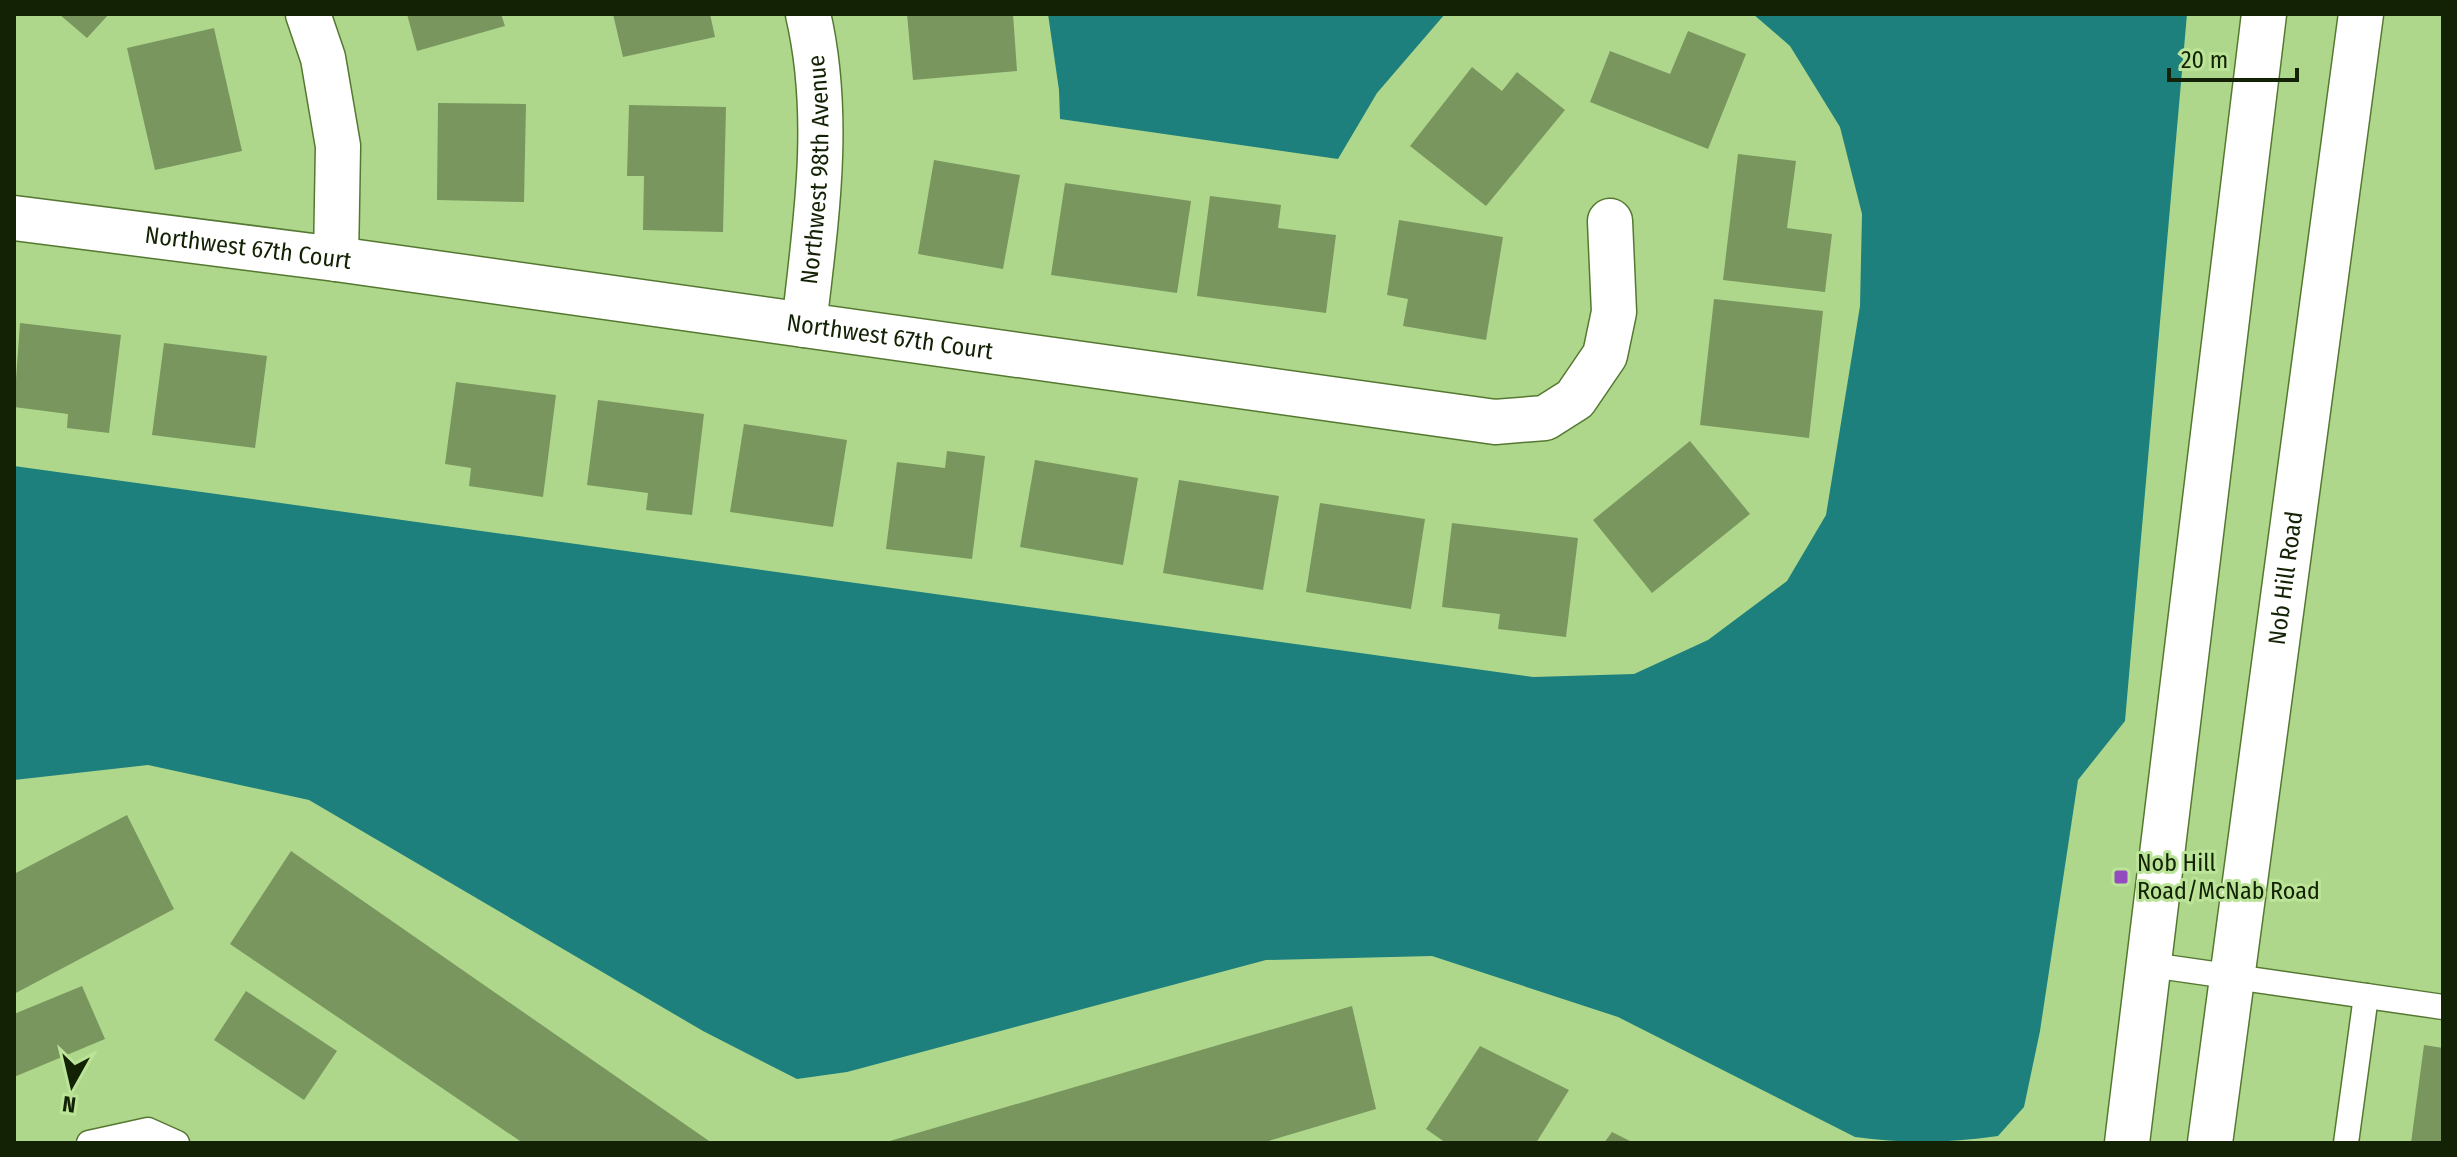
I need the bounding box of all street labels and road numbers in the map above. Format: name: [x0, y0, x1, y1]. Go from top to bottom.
street label: Northwest 98th Avenue: [795, 54, 834, 286]
street label: Northwest 67th Court: [143, 221, 353, 275]
street label: Northwest 67th Court: [785, 309, 995, 365]
street label: Nob Hill Road: [2263, 510, 2308, 646]

